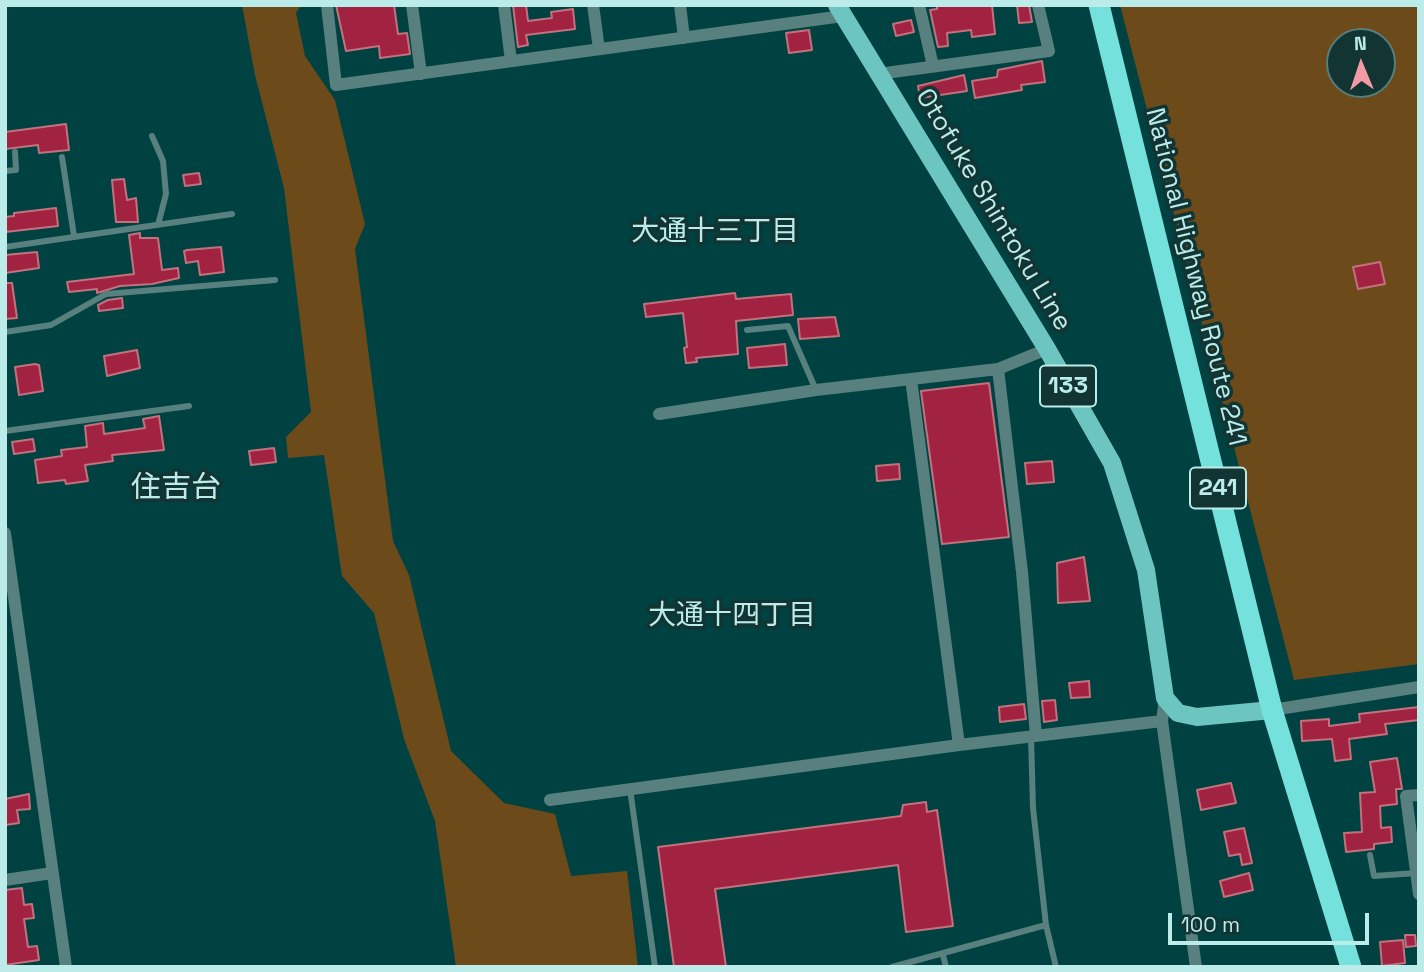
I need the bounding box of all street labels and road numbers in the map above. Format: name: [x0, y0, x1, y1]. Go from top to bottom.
street label: Otofuke Shintoku Line: [908, 83, 1078, 337]
street label: National Highway Route 241: [1138, 105, 1252, 449]
road number: 133: [1040, 366, 1096, 407]
road number: 241: [1190, 467, 1246, 508]

